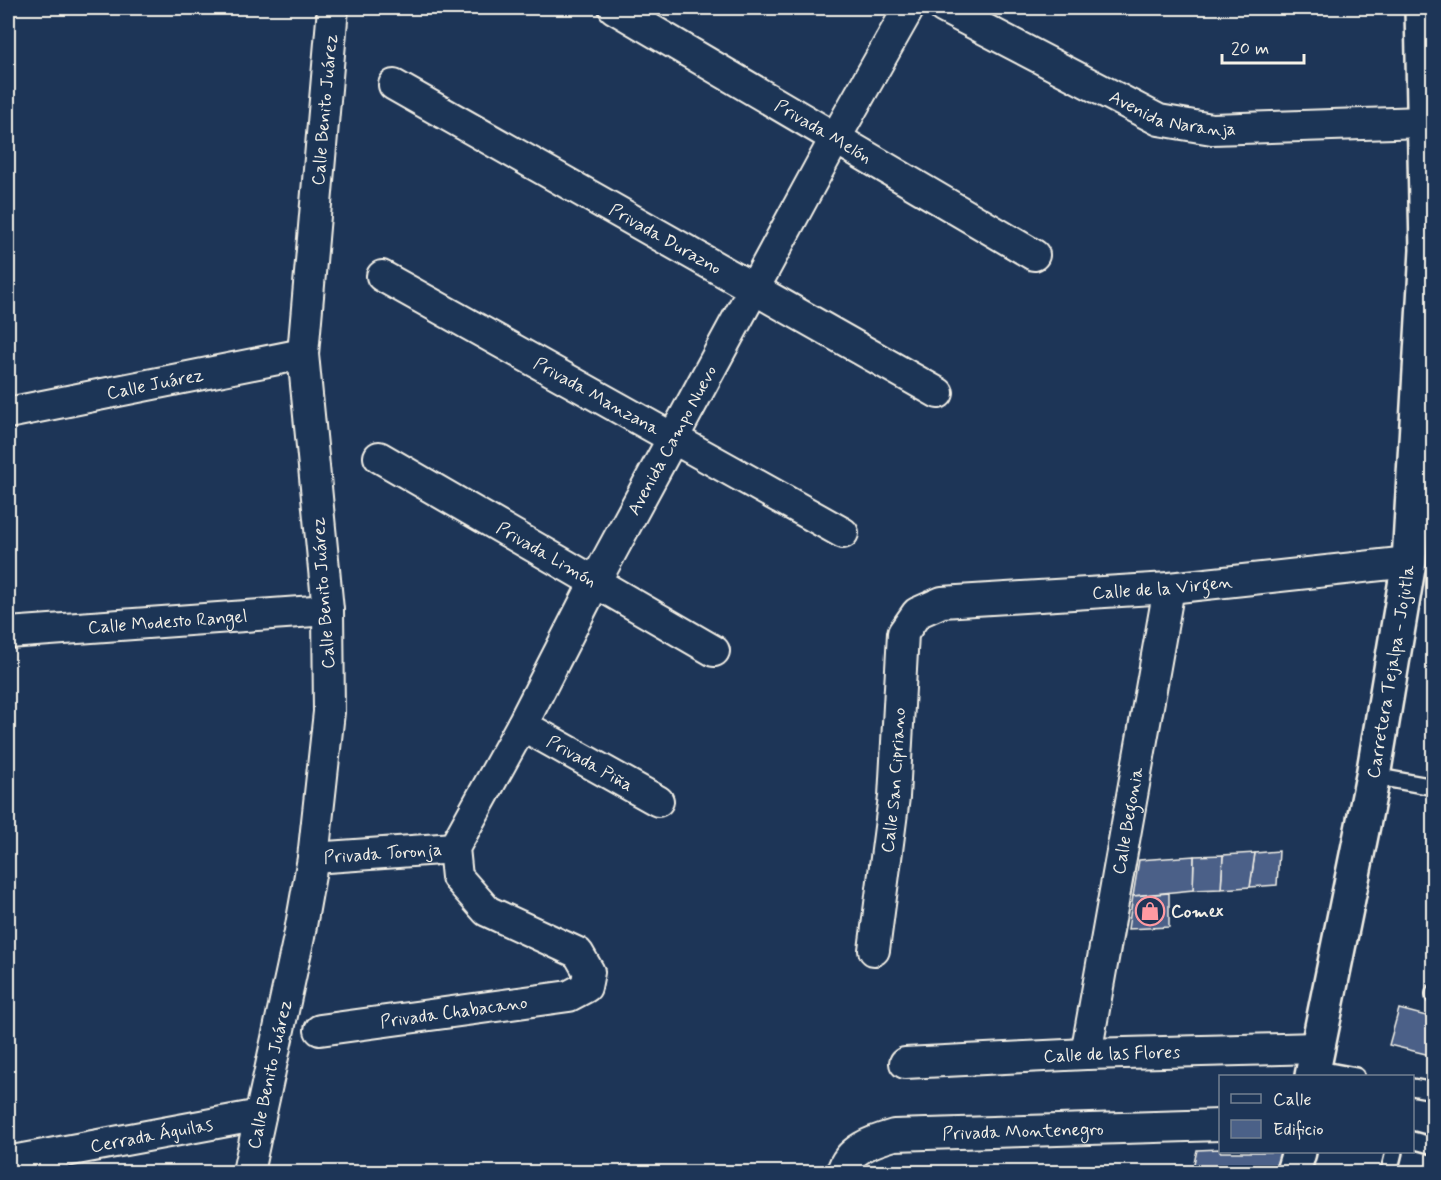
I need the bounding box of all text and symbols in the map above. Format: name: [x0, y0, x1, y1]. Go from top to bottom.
scale bar: [1222, 27, 1304, 65]
street label: Calle Benito Juárez: [307, 33, 344, 187]
text: 20 m: [1231, 37, 1269, 61]
street label: Avenida Naranja: [1105, 85, 1236, 142]
street label: Privada Melón: [770, 94, 876, 170]
street label: Privada Durazno: [605, 198, 725, 281]
street label: Privada Manzana: [529, 352, 664, 442]
street label: Avenida Campo Nuevo: [622, 361, 723, 520]
street label: Calle Juárez: [105, 363, 206, 406]
street label: Calle Benito Juárez: [307, 516, 341, 670]
street label: Privada Limón: [492, 517, 601, 594]
street label: Carretera Tejalpa - Jojutla: [1362, 563, 1421, 780]
street label: Calle de la Virgen: [1091, 570, 1234, 606]
street label: Calle Modesto Rangel: [87, 605, 248, 640]
street label: Calle San Cipriano: [876, 707, 912, 854]
street label: Privada Piña: [542, 730, 637, 798]
street label: Calle Begonia: [1107, 765, 1150, 876]
street label: Privada Toronja: [323, 838, 443, 870]
shop icon: Comex: [1134, 895, 1166, 927]
place label: Comex: [1171, 900, 1224, 924]
street label: Privada Chabacano: [379, 991, 529, 1035]
street label: Calle Benito Juárez: [242, 997, 298, 1151]
street label: Calle de las Flores: [1043, 1041, 1181, 1069]
legend: [1219, 1075, 1414, 1153]
text: Calle: [1273, 1088, 1312, 1112]
street label: Cerrada Águilas: [88, 1113, 215, 1159]
street label: Privada Montenegro: [942, 1118, 1104, 1147]
text: Edificio: [1273, 1118, 1324, 1142]

